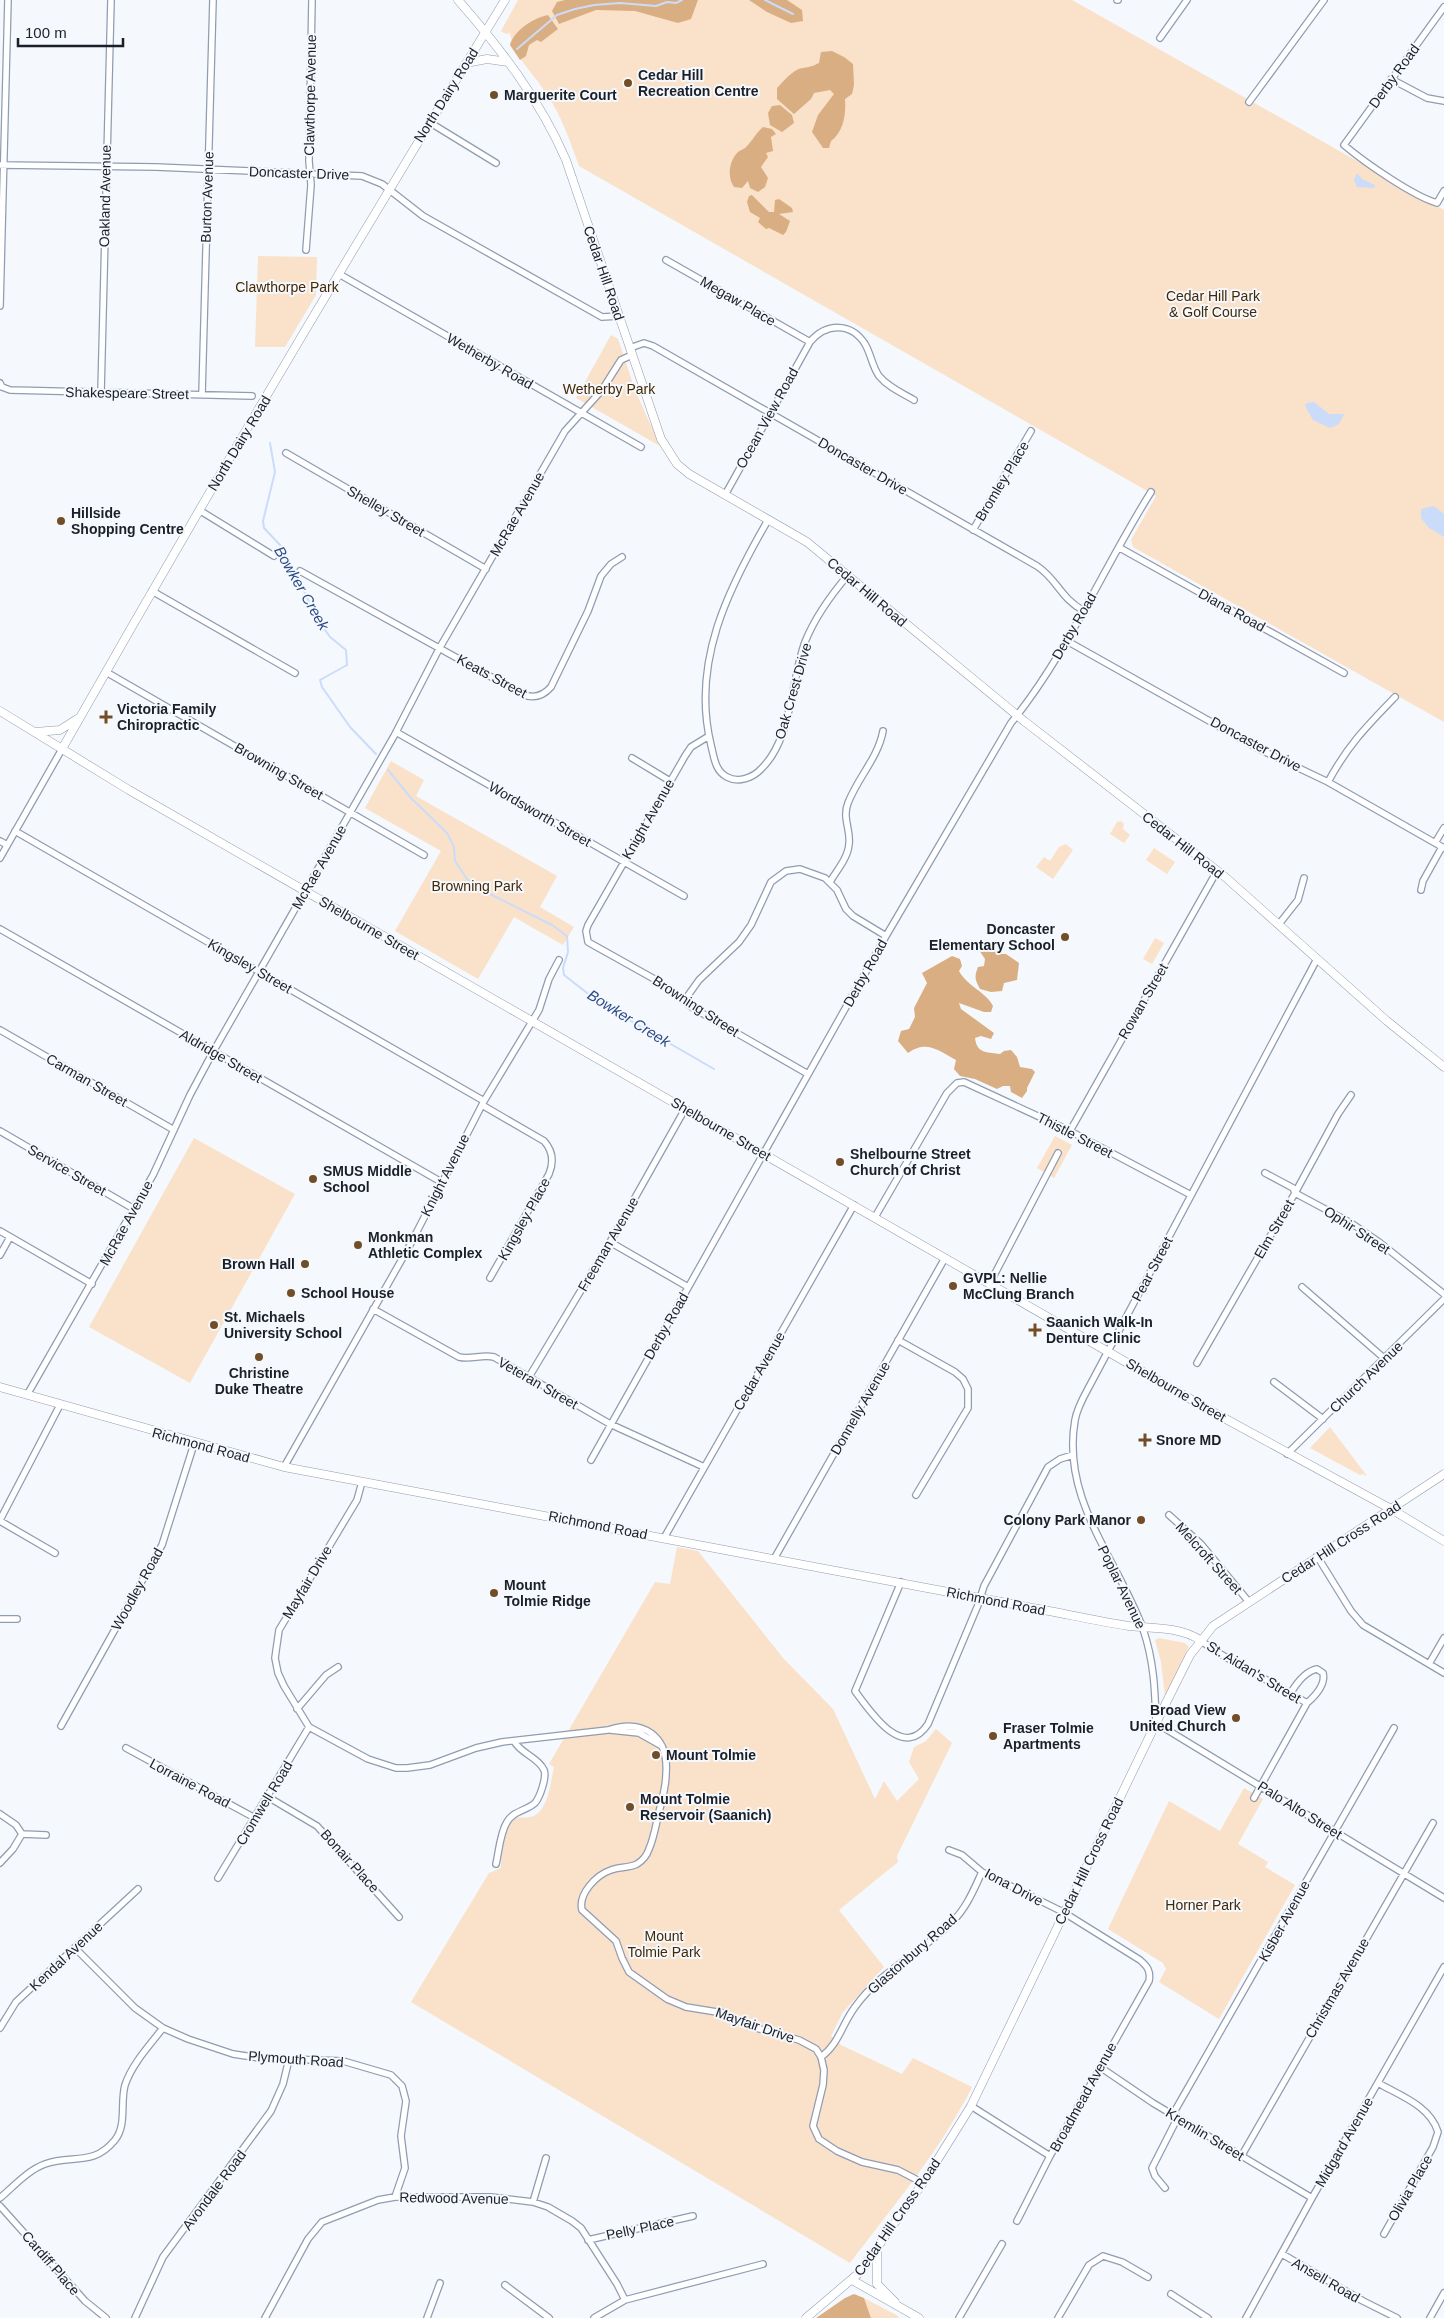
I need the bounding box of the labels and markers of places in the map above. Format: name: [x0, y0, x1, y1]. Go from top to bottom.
place label: Cedar Hill Recreation Centre: [638, 67, 759, 99]
marker: Cedar Hill Recreation Centre: [622, 77, 634, 89]
place label: Marguerite Court: [504, 87, 617, 103]
marker: Marguerite Court: [488, 89, 500, 101]
place label: Hillside Shopping Centre: [71, 505, 184, 537]
marker: Hillside Shopping Centre: [55, 515, 67, 527]
place label: Victoria Family Chiropractic: [117, 701, 217, 733]
marker: Victoria Family Chiropractic: [99, 710, 113, 724]
place label: Doncaster Elementary School: [929, 921, 1056, 953]
marker: Doncaster Elementary School: [1059, 931, 1071, 943]
place label: Shelbourne Street Church of Christ: [850, 1146, 971, 1178]
marker: Shelbourne Street Church of Christ: [834, 1156, 846, 1168]
place label: SMUS Middle School: [323, 1163, 412, 1195]
marker: SMUS Middle School: [307, 1173, 319, 1185]
place label: Monkman Athletic Complex: [368, 1229, 483, 1261]
marker: Monkman Athletic Complex: [352, 1239, 364, 1251]
place label: Brown Hall: [222, 1256, 295, 1272]
marker: Brown Hall: [299, 1258, 311, 1270]
place label: GVPL: Nellie McClung Branch: [963, 1270, 1074, 1302]
marker: GVPL: Nellie McClung Branch: [947, 1280, 959, 1292]
place label: School House: [301, 1285, 395, 1301]
marker: School House: [285, 1287, 297, 1299]
place label: St. Michaels University School: [224, 1309, 342, 1341]
place label: Saanich Walk-In Denture Clinic: [1046, 1314, 1153, 1346]
marker: St. Michaels University School: [208, 1319, 220, 1331]
marker: Saanich Walk-In Denture Clinic: [1028, 1323, 1042, 1337]
marker: Christine Duke Theatre: [253, 1351, 265, 1363]
place label: Christine Duke Theatre: [215, 1365, 304, 1397]
place label: Snore MD: [1156, 1432, 1221, 1448]
marker: Snore MD: [1138, 1433, 1152, 1447]
place label: Colony Park Manor: [1003, 1512, 1132, 1528]
marker: Colony Park Manor: [1135, 1514, 1147, 1526]
place label: Mount Tolmie Ridge: [504, 1577, 591, 1609]
marker: Mount Tolmie Ridge: [488, 1587, 500, 1599]
place label: Broad View United Church: [1130, 1702, 1226, 1734]
marker: Broad View United Church: [1230, 1712, 1242, 1724]
place label: Fraser Tolmie Apartments: [1003, 1720, 1094, 1752]
marker: Fraser Tolmie Apartments: [987, 1730, 999, 1742]
place label: Mount Tolmie: [666, 1747, 756, 1763]
marker: Mount Tolmie: [650, 1749, 662, 1761]
place label: Mount Tolmie Reservoir (Saanich): [640, 1791, 772, 1823]
marker: Mount Tolmie Reservoir (Saanich): [624, 1801, 636, 1813]

